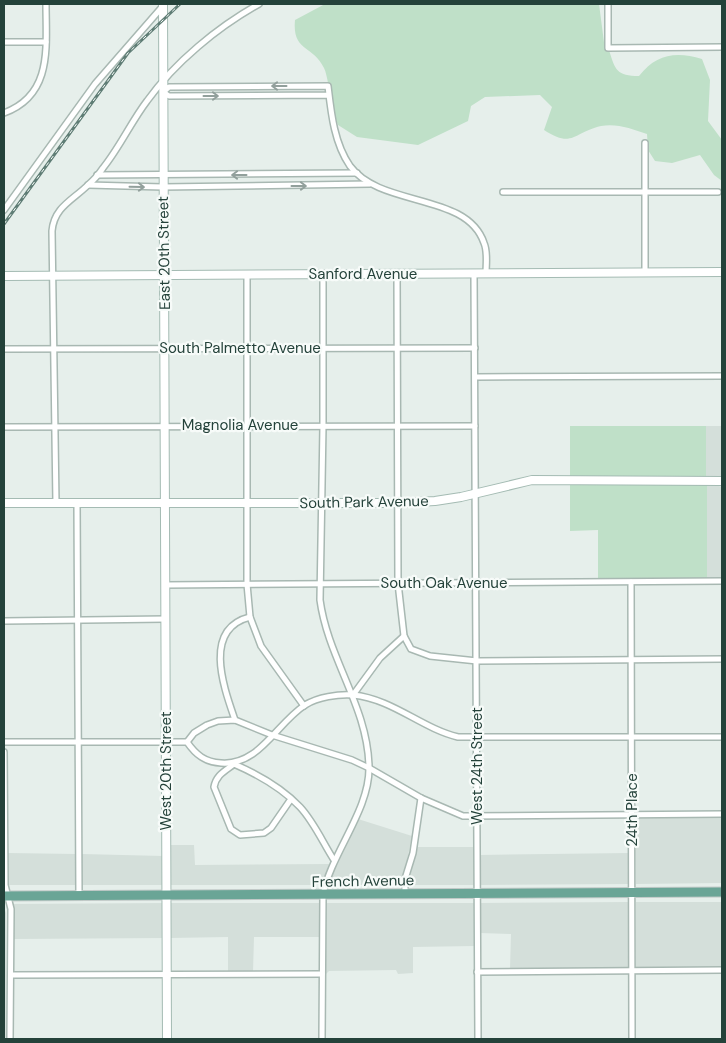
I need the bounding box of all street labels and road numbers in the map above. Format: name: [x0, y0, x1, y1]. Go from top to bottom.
street label: East 20th Street: [153, 196, 175, 310]
street label: Sanford Avenue: [309, 264, 417, 284]
street label: South Palmetto Avenue: [159, 338, 321, 358]
street label: Magnolia Avenue: [182, 415, 298, 435]
street label: South Park Avenue: [299, 491, 429, 513]
street label: South Oak Avenue: [381, 573, 507, 593]
street label: West 24th Street: [467, 707, 487, 825]
street label: West 20th Street: [156, 711, 176, 831]
street label: 24th Place: [622, 773, 642, 847]
street label: French Avenue: [312, 870, 414, 892]

